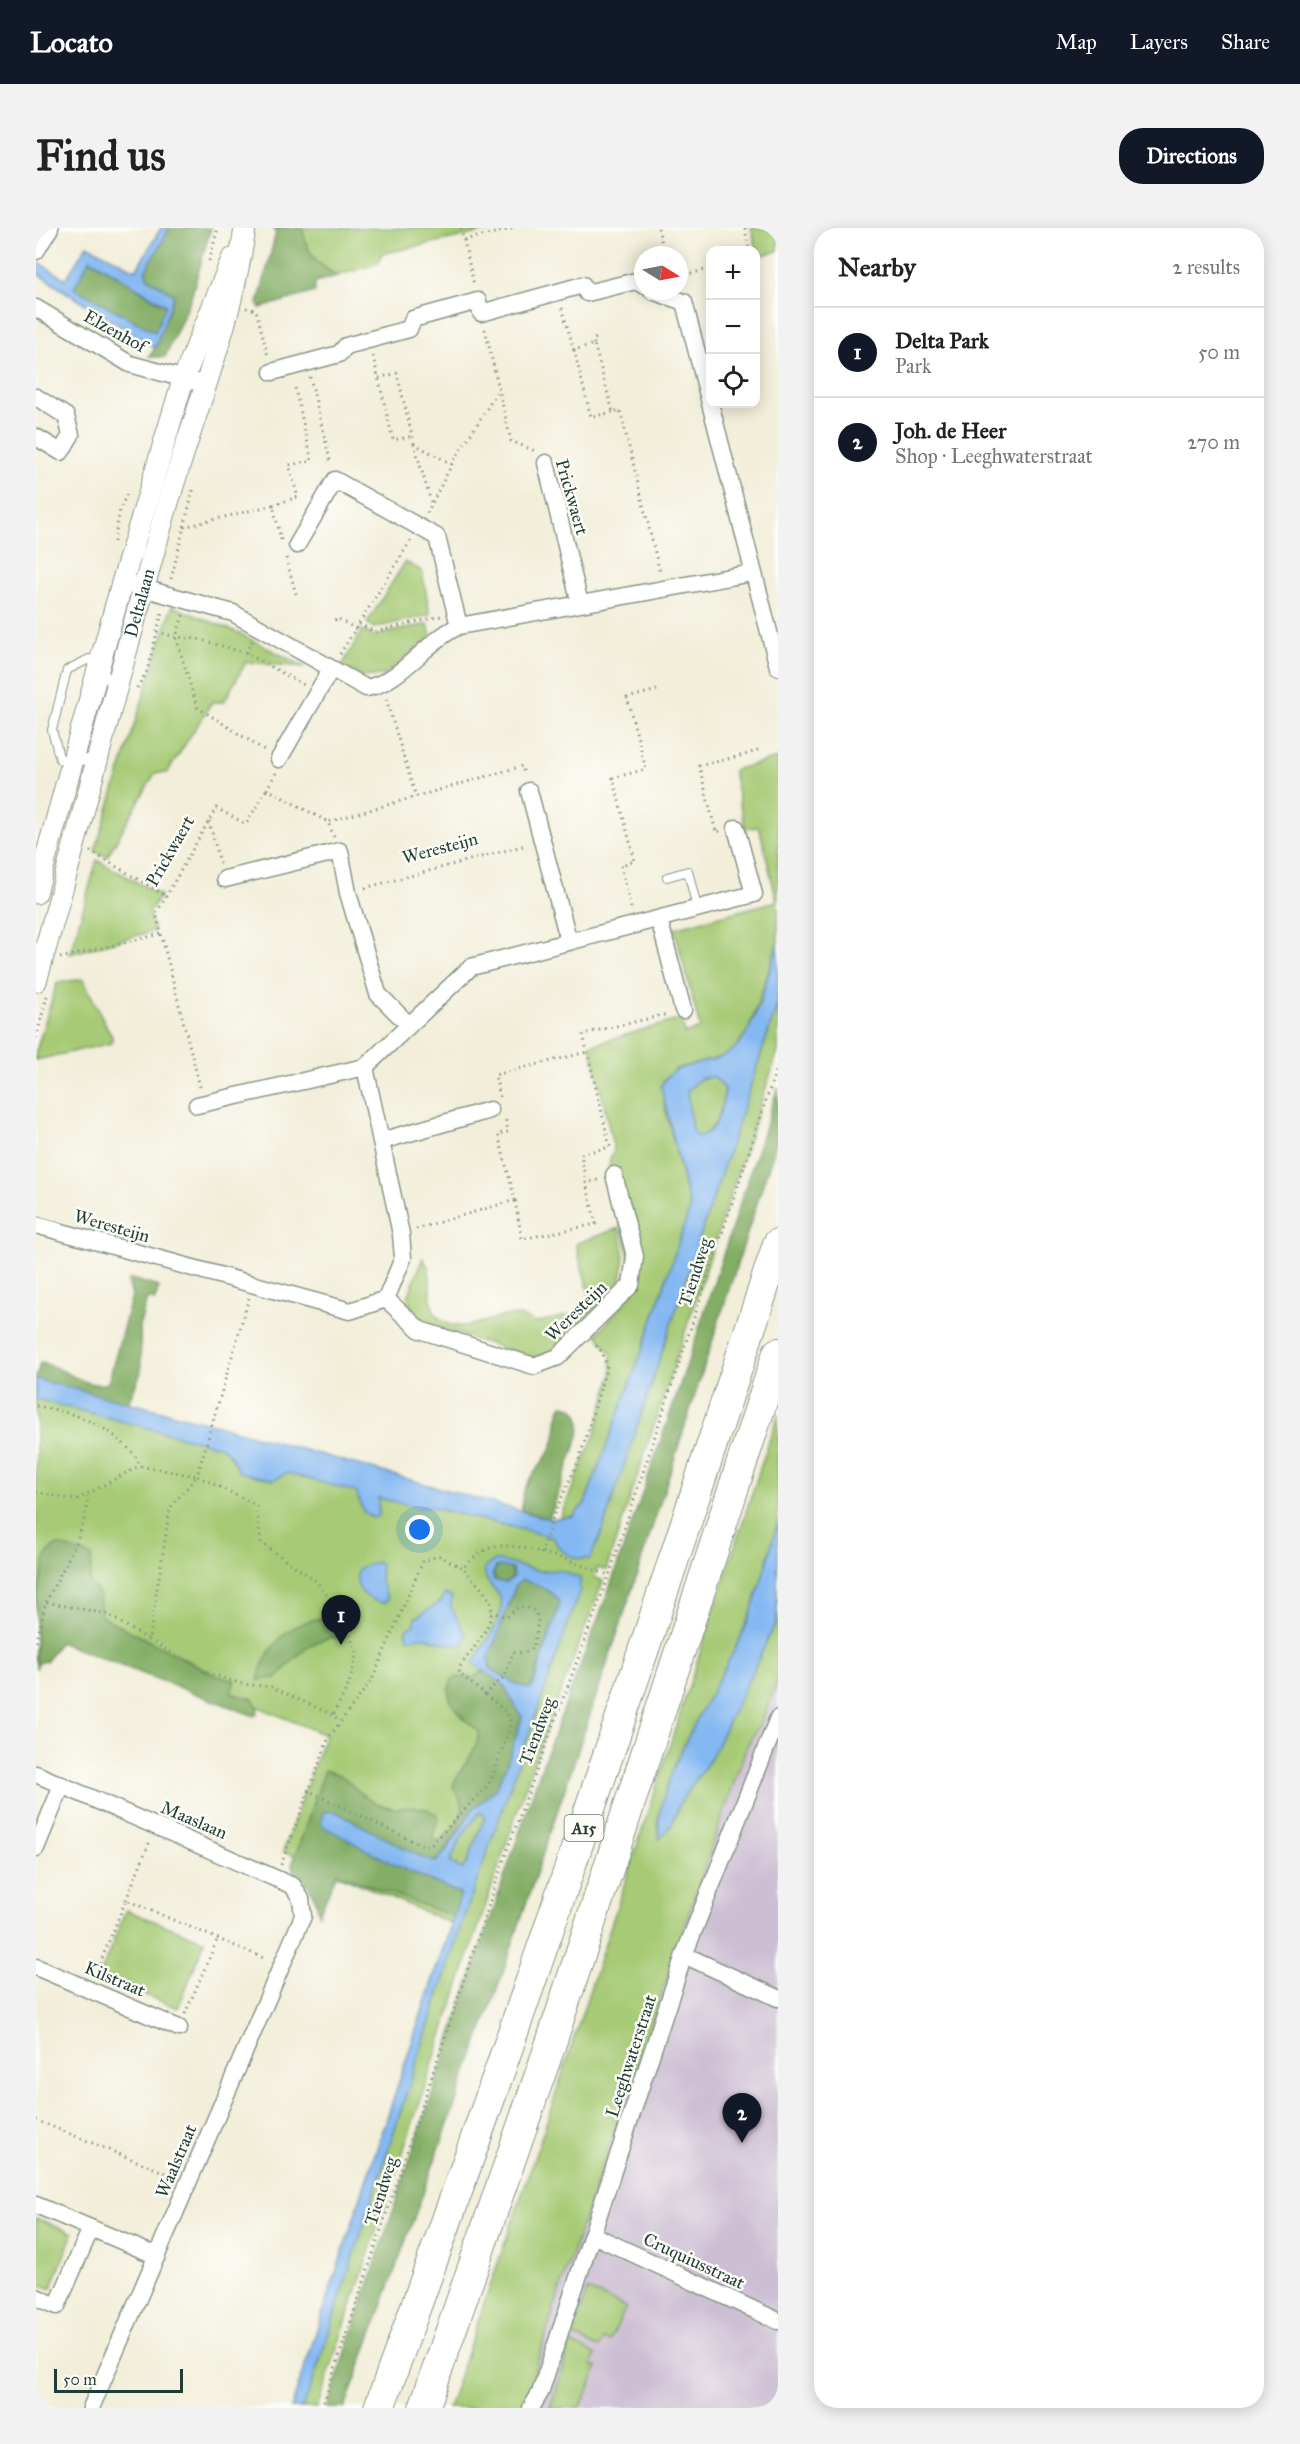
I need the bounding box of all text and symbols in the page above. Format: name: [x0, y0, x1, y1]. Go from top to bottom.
text: Locato: [30, 25, 113, 60]
text: Map: [1056, 29, 1097, 55]
text: Layers: [1130, 29, 1188, 55]
text: Share: [1221, 29, 1270, 55]
button: Directions: [1119, 128, 1264, 184]
text: Find us: [36, 130, 166, 182]
north arrow: [634, 246, 688, 300]
map controls: [706, 246, 760, 408]
button: +: [706, 246, 760, 300]
text: Nearby: [838, 251, 916, 283]
text: 2 results: [1172, 255, 1240, 279]
button: −: [706, 300, 760, 354]
street label: Elzenhof: [80, 305, 153, 359]
text: Delta Park: [895, 327, 989, 354]
text: 1: [854, 340, 861, 364]
text: 50 m: [1198, 340, 1240, 364]
button: locate: [706, 354, 760, 408]
text: Park: [895, 354, 931, 378]
text: Joh. de Heer: [895, 417, 1006, 444]
text: 2: [853, 430, 862, 454]
text: 270 m: [1187, 430, 1240, 454]
text: Shop · Leeghwaterstraat: [895, 444, 1093, 468]
street label: Prickwaert: [551, 457, 593, 538]
street label: Deltalaan: [120, 566, 160, 640]
street label: Prickwaert: [141, 811, 199, 890]
street label: Weresteijn: [400, 827, 481, 869]
street label: Weresteijn: [72, 1205, 153, 1247]
street label: Tiendweg: [674, 1234, 718, 1309]
street label: Weresteijn: [540, 1276, 612, 1346]
your location: [405, 1515, 434, 1544]
pin: 1: [322, 1596, 360, 1645]
street label: Tiendweg: [514, 1693, 561, 1768]
street label: Maaslaan: [157, 1796, 231, 1844]
road number: A15: [564, 1815, 604, 1841]
street label: Kilstraat: [81, 1956, 149, 2002]
street label: Leeghwaterstraat: [601, 1991, 662, 2120]
pin: 2: [722, 2094, 762, 2143]
street label: Waalstraat: [151, 2120, 202, 2201]
street label: Tiendweg: [360, 2153, 404, 2228]
street label: Cruquiusstraat: [639, 2228, 749, 2295]
scale bar: [54, 2366, 183, 2394]
text: 50 m: [63, 2370, 97, 2389]

